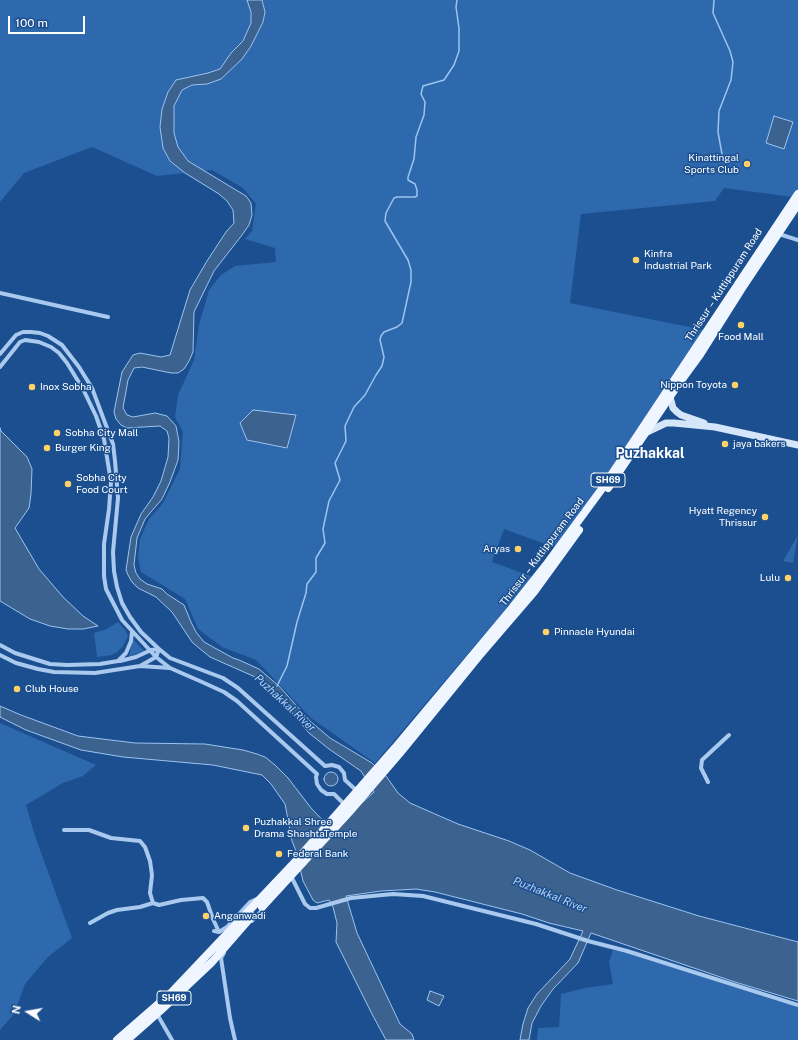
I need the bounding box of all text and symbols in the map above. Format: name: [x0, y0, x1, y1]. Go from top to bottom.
scale bar: [10, 8, 87, 34]
text: 100 m: [15, 16, 48, 30]
place label: Kinattingal Sports Club: [684, 152, 739, 176]
marker: Kinattingal Sports Club: [742, 159, 752, 169]
street label: Thrissur – Kuttippuram Road: [683, 226, 765, 344]
place label: Kinfra Industrial Park: [644, 248, 712, 272]
marker: Kinfra Industrial Park: [631, 255, 641, 265]
marker: Food Mall: [736, 320, 746, 330]
place label: Food Mall: [718, 331, 764, 343]
place label: Nippon Toyota: [660, 379, 727, 391]
marker: Nippon Toyota: [730, 380, 740, 390]
place label: Inox Sobha: [40, 381, 92, 393]
marker: Inox Sobha: [27, 382, 37, 392]
place label: Sobha City Mall: [65, 427, 138, 439]
marker: Sobha City Mall: [52, 428, 62, 438]
place label: jaya bakers: [733, 438, 786, 450]
marker: jaya bakers: [720, 439, 730, 449]
place label: Burger King: [55, 442, 111, 454]
marker: Burger King: [42, 443, 52, 453]
district label: Puzhakkal: [615, 446, 685, 462]
place label: Sobha City Food Court: [76, 472, 128, 496]
road number: SH69: [591, 473, 625, 487]
marker: Sobha City Food Court: [63, 479, 73, 489]
street label: Thrissur – Kuttippuram Road: [497, 496, 587, 608]
place label: Hyatt Regency Thrissur: [689, 505, 757, 528]
marker: Hyatt Regency Thrissur: [760, 512, 770, 522]
place label: Aryas: [483, 543, 510, 555]
marker: Aryas: [513, 544, 523, 554]
place label: Lulu: [760, 572, 780, 584]
marker: Lulu: [783, 573, 793, 583]
place label: Pinnacle Hyundai: [554, 626, 635, 638]
marker: Pinnacle Hyundai: [541, 627, 551, 637]
water label: Puzhakkal River: [252, 671, 318, 735]
place label: Club House: [25, 683, 79, 695]
marker: Club House: [12, 684, 22, 694]
place label: Puzhakkal Shree Drama ShashtaTemple: [254, 816, 358, 840]
marker: Puzhakkal Shree Drama ShashtaTemple: [241, 823, 251, 833]
place label: Federal Bank: [287, 848, 348, 860]
marker: Federal Bank: [274, 849, 284, 859]
water label: Puzhakkal River: [511, 874, 589, 916]
place label: Anganwadi: [214, 910, 266, 922]
marker: Anganwadi: [201, 911, 211, 921]
road number: SH69: [157, 991, 191, 1005]
north arrow: [8, 992, 48, 1032]
text: N: [10, 1004, 23, 1015]

